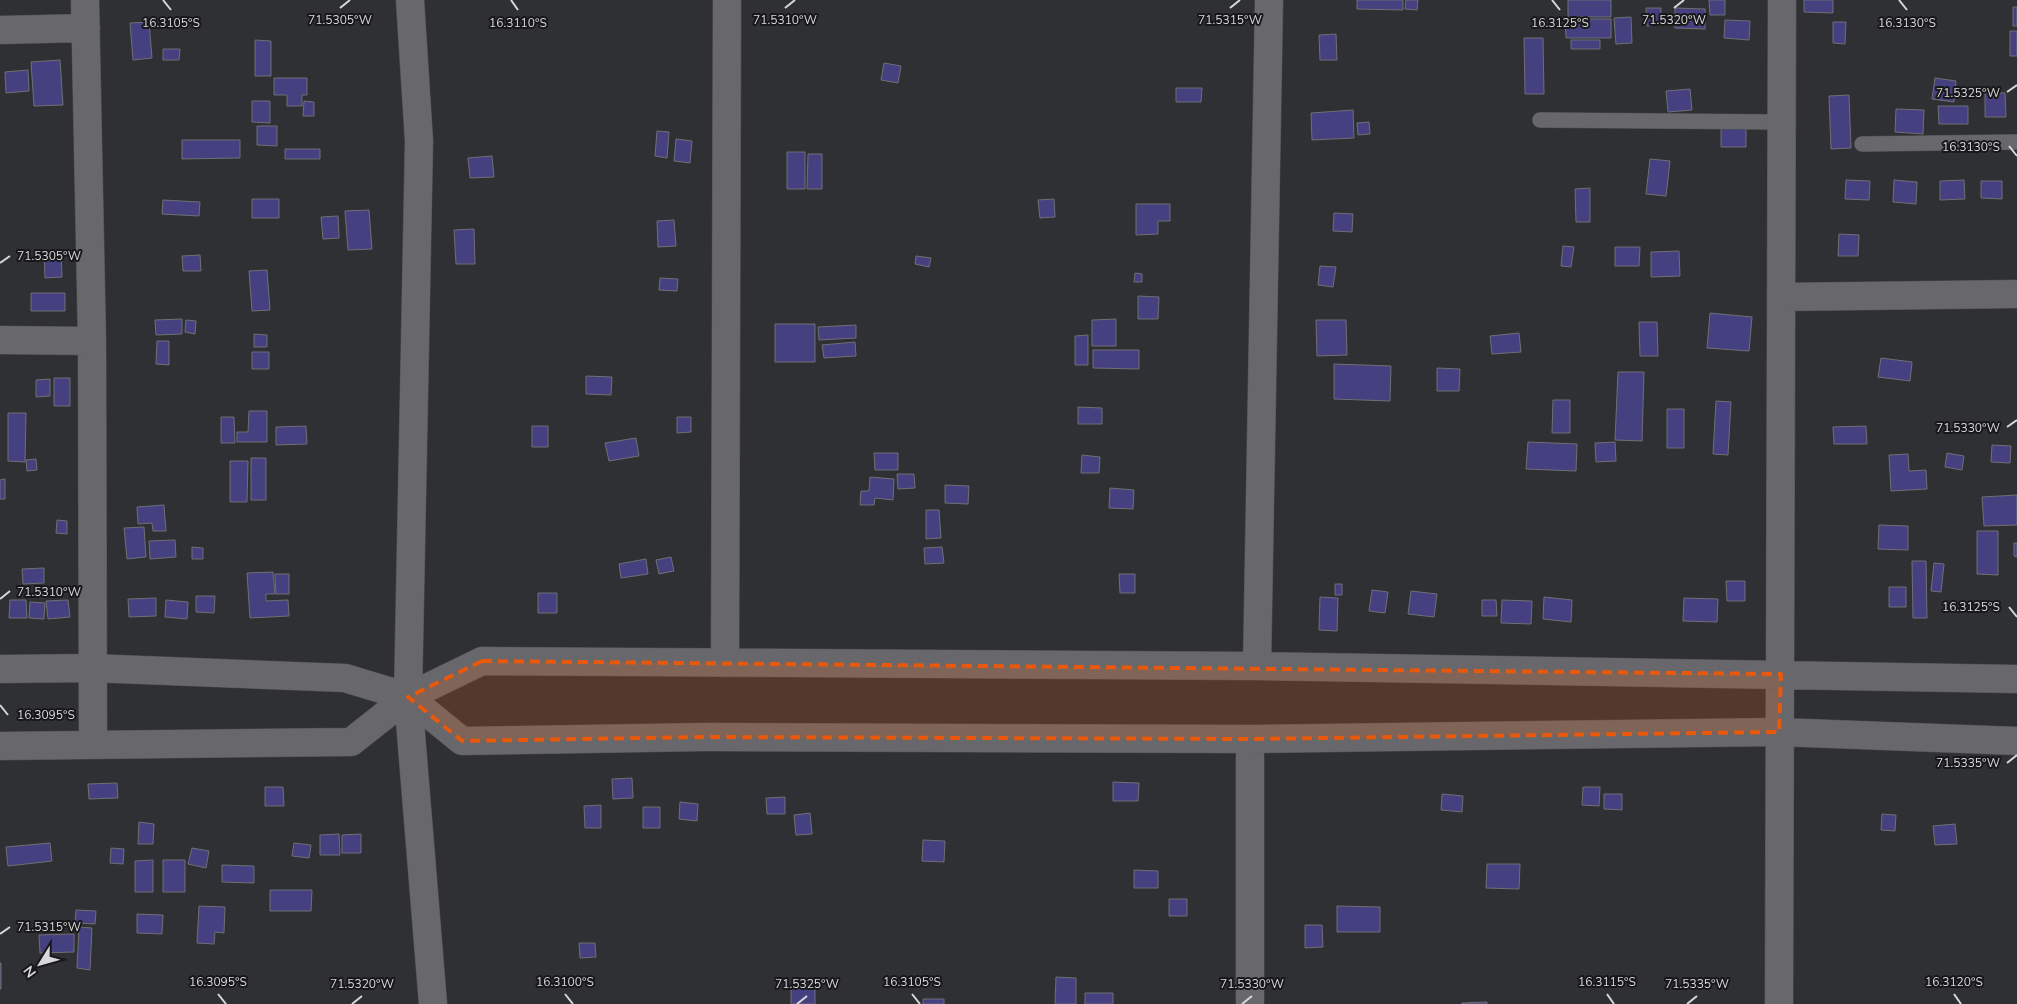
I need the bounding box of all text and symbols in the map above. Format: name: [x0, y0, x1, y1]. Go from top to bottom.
text: 71.5305°W: [308, 12, 372, 28]
text: 71.5310°W: [753, 12, 817, 28]
text: 71.5315°W: [1198, 12, 1262, 28]
text: 71.5320°W: [1642, 12, 1706, 28]
text: 16.3105°S: [142, 15, 200, 31]
text: 16.3110°S: [489, 15, 547, 31]
text: 16.3125°S: [1531, 15, 1589, 31]
text: 16.3130°S: [1878, 15, 1936, 31]
text: 71.5325°W: [1936, 85, 2000, 101]
text: 16.3130°S: [1942, 139, 2000, 155]
text: 71.5305°W: [17, 248, 81, 264]
text: 71.5330°W: [1936, 420, 2000, 436]
text: 71.5310°W: [17, 584, 81, 600]
text: 16.3125°S: [1942, 599, 2000, 615]
text: 16.3095°S: [17, 707, 75, 723]
text: 71.5335°W: [1936, 755, 2000, 771]
text: 71.5315°W: [17, 919, 81, 935]
north arrow: [15, 939, 65, 989]
text: N: [19, 962, 41, 981]
text: 16.3095°S: [189, 974, 247, 990]
text: 16.3100°S: [536, 974, 594, 990]
text: 16.3105°S: [883, 974, 941, 990]
text: 16.3115°S: [1578, 974, 1636, 990]
text: 16.3120°S: [1925, 974, 1983, 990]
text: 71.5320°W: [330, 976, 394, 992]
text: 71.5325°W: [775, 976, 839, 992]
text: 71.5330°W: [1220, 976, 1284, 992]
text: 71.5335°W: [1665, 976, 1729, 992]

